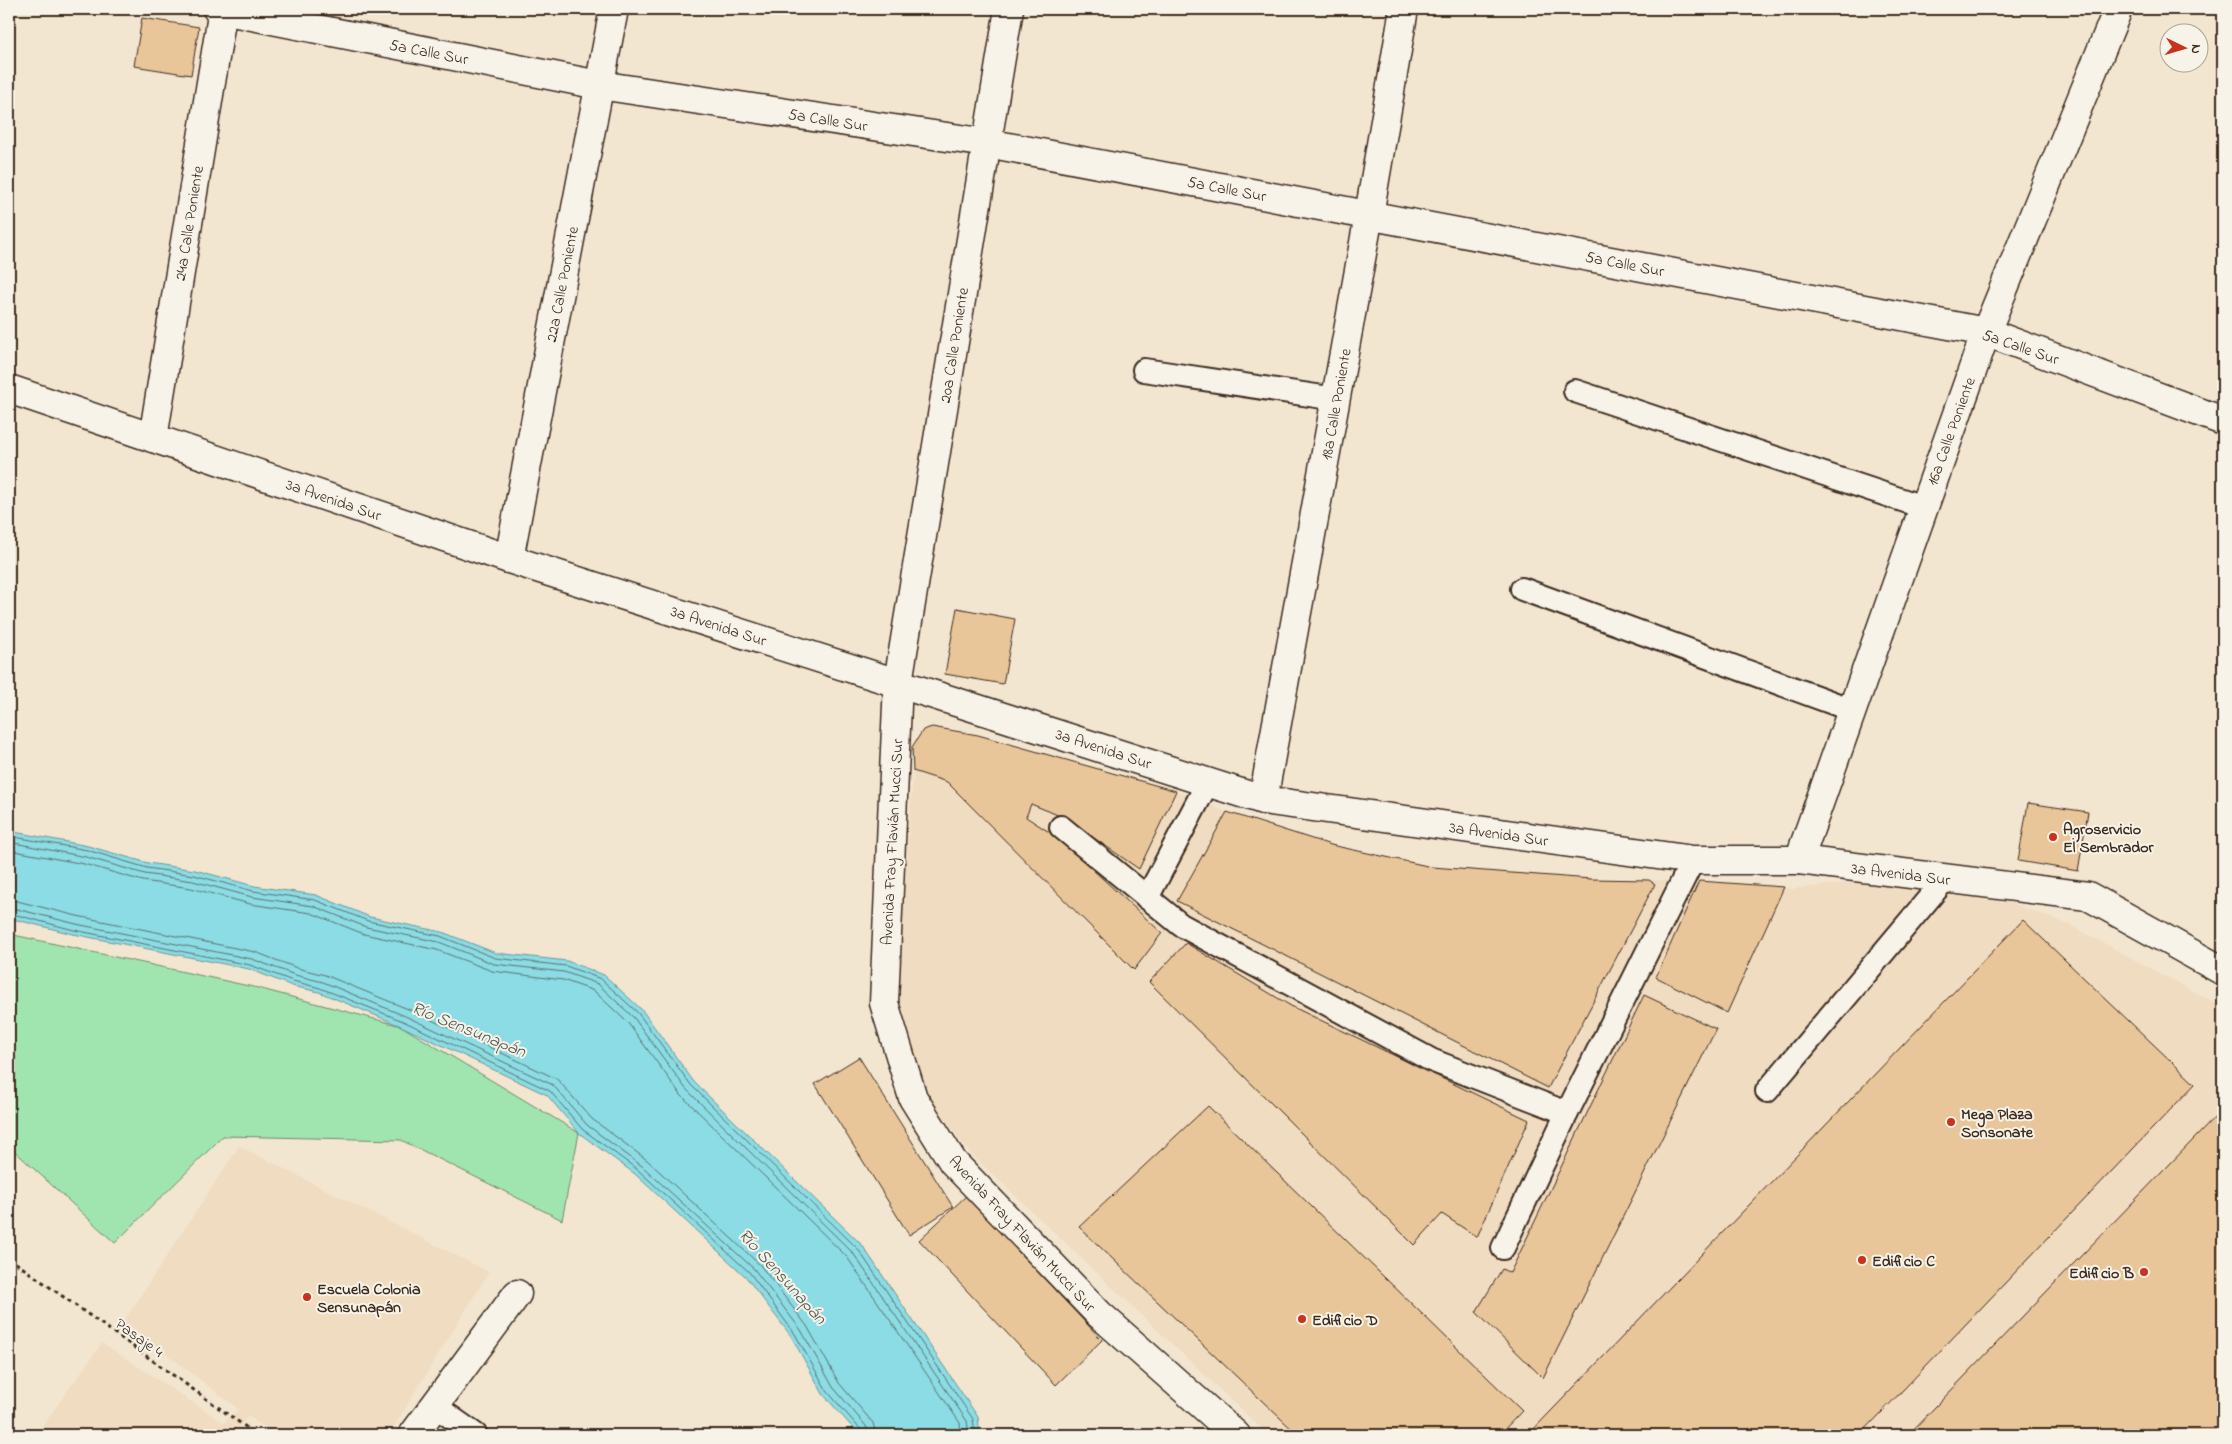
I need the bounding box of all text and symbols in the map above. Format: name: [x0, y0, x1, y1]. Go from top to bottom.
north arrow: [2160, 22, 2210, 72]
street label: 5a Calle Sur: [387, 34, 470, 72]
text: N: [2185, 43, 2206, 55]
street label: 5a Calle Sur: [786, 103, 869, 139]
street label: 24a Calle Poniente: [169, 163, 211, 283]
street label: 5a Calle Sur: [1185, 171, 1268, 209]
street label: 22a Calle Poniente: [540, 224, 586, 344]
street label: 5a Calle Sur: [1583, 246, 1666, 284]
street label: 20a Calle Poniente: [934, 285, 976, 405]
street label: 5a Calle Sur: [1979, 324, 2062, 372]
street label: 18a Calle Poniente: [1315, 346, 1359, 462]
street label: 16a Calle Poniente: [1921, 373, 1983, 489]
street label: 3a Avenida Sur: [282, 473, 384, 528]
street label: 3a Avenida Sur: [667, 600, 770, 654]
street label: 3a Avenida Sur: [1052, 723, 1155, 777]
street label: Avenida Fray Flavián Mucci Sur: [876, 738, 910, 946]
street label: 3a Avenida Sur: [1448, 816, 1550, 854]
place label: Agroservicio El Sembrador: [2063, 818, 2155, 860]
marker: Agroservicio El Sembrador: [2047, 831, 2059, 843]
street label: 3a Avenida Sur: [1850, 857, 1952, 893]
water label: Río Sensunapán: [407, 996, 530, 1066]
place label: Mega Plaza Sonsonate: [1961, 1103, 2034, 1145]
marker: Mega Plaza Sonsonate: [1945, 1116, 1957, 1128]
street label: Avenida Fray Flavián Mucci Sur: [942, 1151, 1101, 1318]
water label: Río Sensunapán: [731, 1224, 833, 1332]
place label: Edificio C: [1872, 1250, 1935, 1274]
marker: Edificio C: [1856, 1254, 1868, 1266]
place label: Edificio B: [2069, 1262, 2134, 1286]
marker: Edificio B: [2138, 1266, 2150, 1278]
place label: Escuela Colonia Sensunapán: [317, 1278, 421, 1320]
marker: Escuela Colonia Sensunapán: [301, 1291, 313, 1303]
place label: Edificio D: [1312, 1309, 1378, 1333]
street label: Pasaje 4: [110, 1313, 168, 1365]
marker: Edificio D: [1296, 1313, 1308, 1325]

